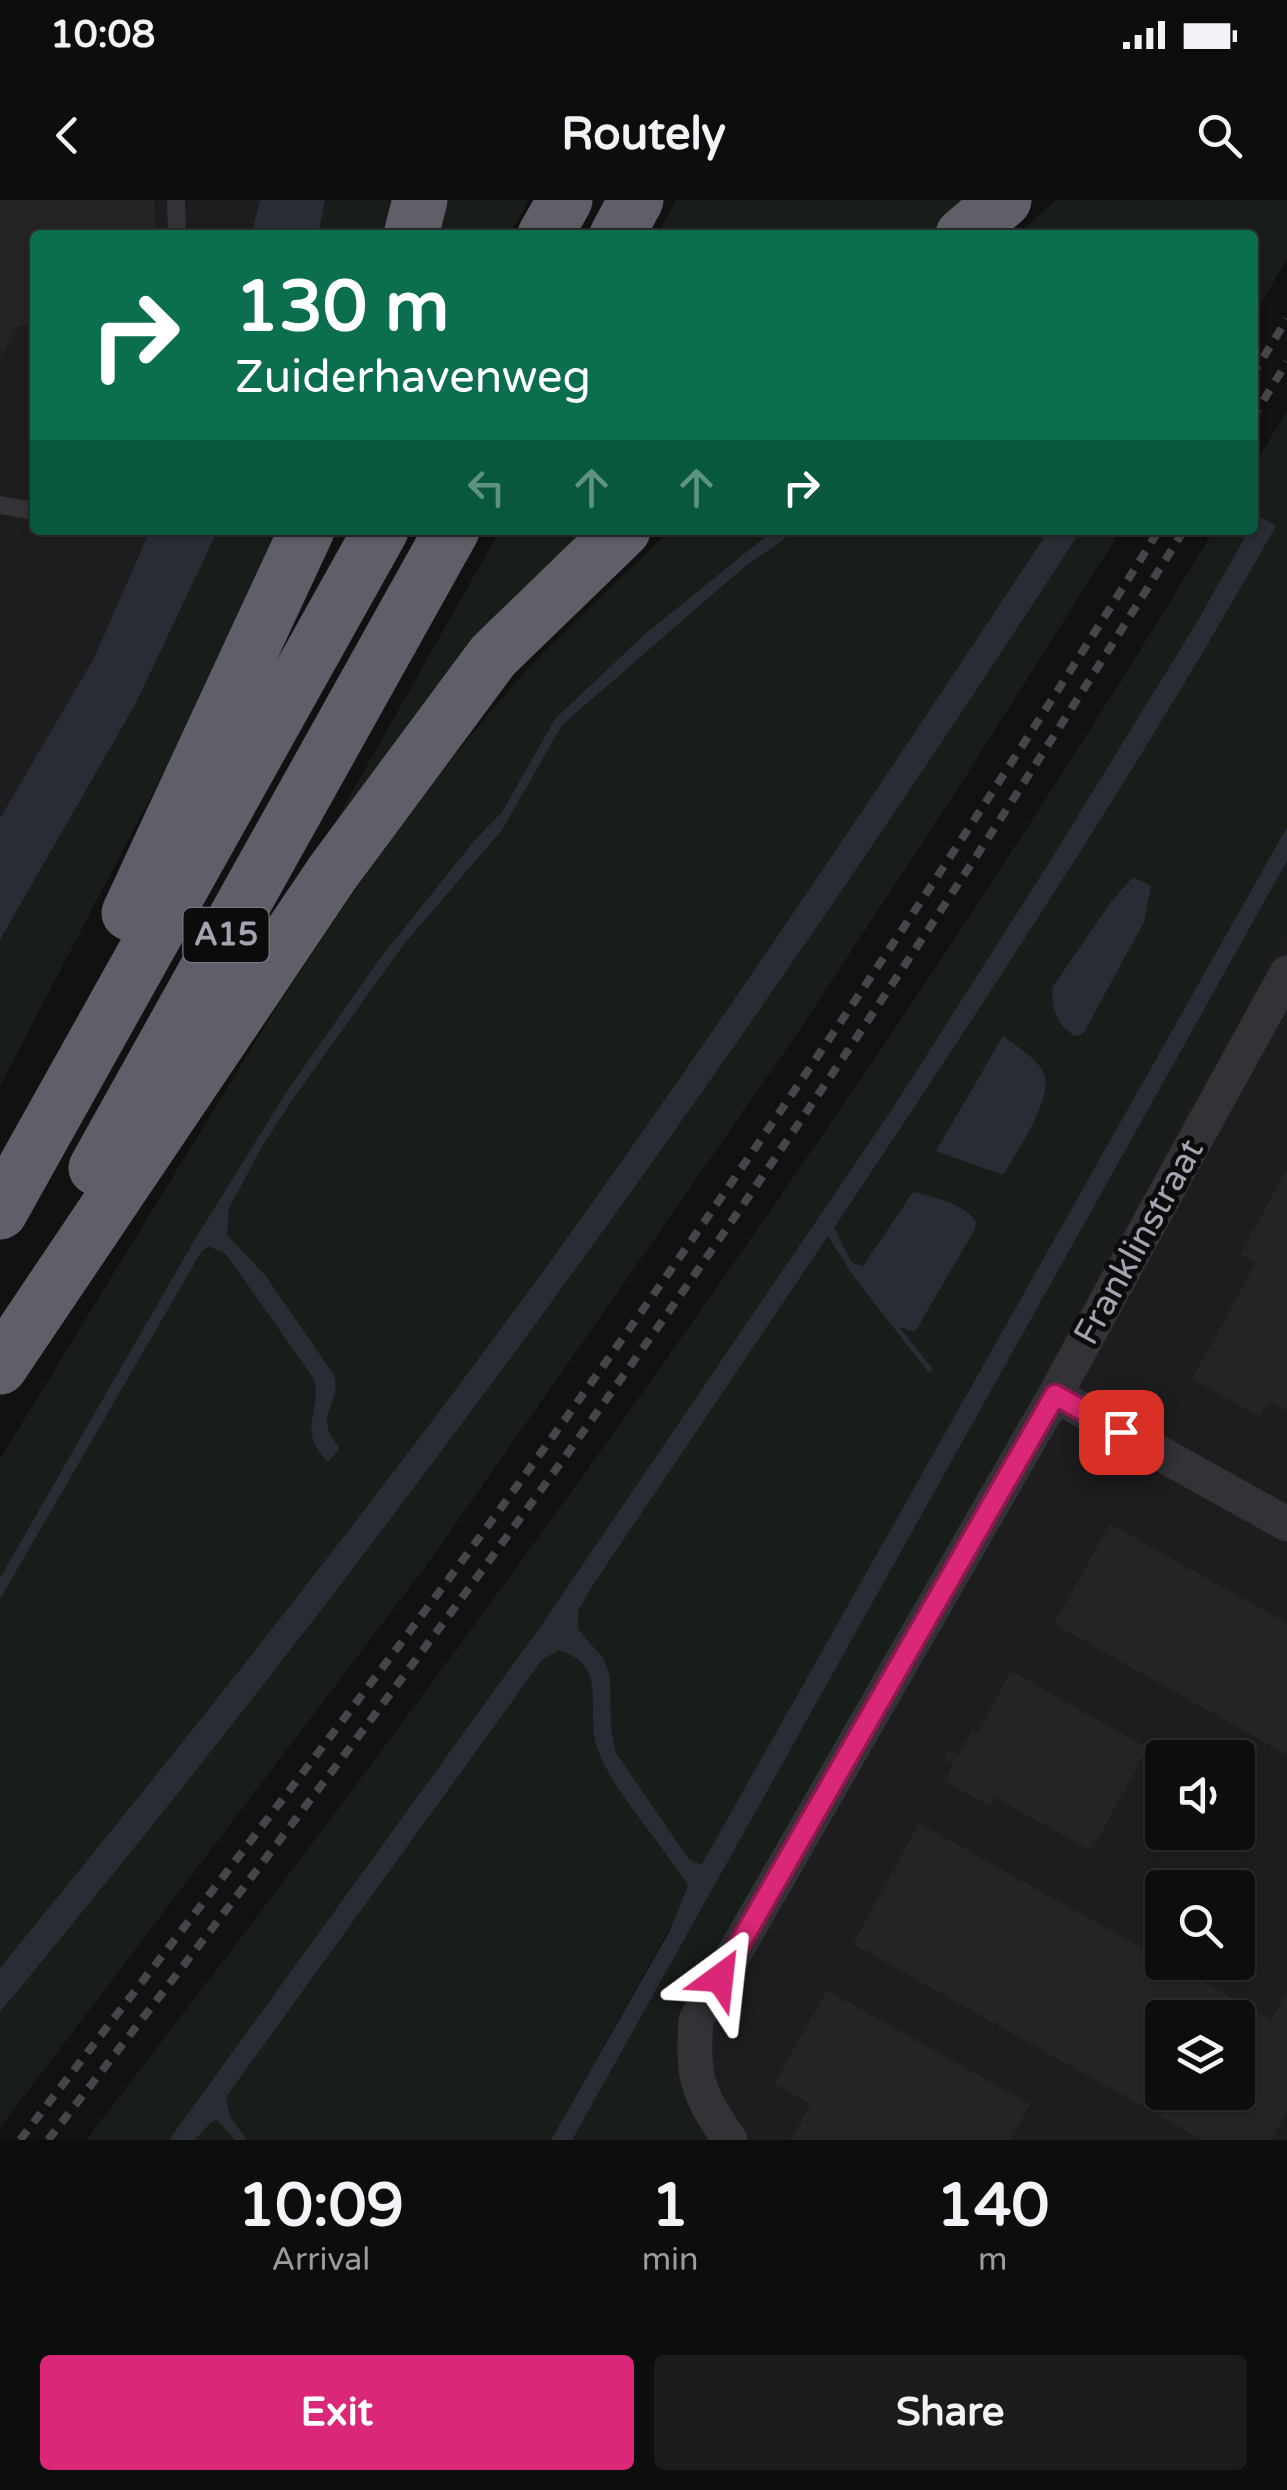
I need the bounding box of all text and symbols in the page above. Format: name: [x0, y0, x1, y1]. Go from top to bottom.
text: 10:08: [50, 12, 155, 58]
icon: back: [40, 108, 95, 163]
text: Routely: [561, 108, 726, 162]
icon: search: [1192, 108, 1247, 163]
text: 130 m: [235, 266, 449, 350]
icon: right: [70, 270, 200, 400]
text: Zuiderhavenweg: [235, 351, 591, 405]
icon: left: [459, 460, 514, 515]
icon: ahead: [564, 460, 619, 515]
icon: ahead: [669, 460, 724, 515]
icon: right: [774, 460, 829, 515]
road number: A15: [184, 908, 268, 962]
street label: Franklinstraat: [1065, 1132, 1213, 1352]
pin: [1079, 1390, 1164, 1475]
icon: arrive: [1094, 1405, 1149, 1460]
map controls: [1145, 1740, 1255, 2110]
button: sound: [1145, 1740, 1255, 1850]
button: search: [1145, 1870, 1255, 1980]
position arrow: [668, 1926, 772, 2030]
button: layers: [1145, 2000, 1255, 2110]
text: 10:09: [238, 2170, 404, 2242]
text: 1: [651, 2170, 689, 2242]
text: 140: [936, 2170, 1049, 2242]
text: Arrival: [271, 2241, 370, 2279]
text: min: [642, 2241, 699, 2279]
text: m: [978, 2241, 1007, 2279]
button: Exit: [40, 2355, 634, 2470]
button: Share: [654, 2355, 1247, 2470]

